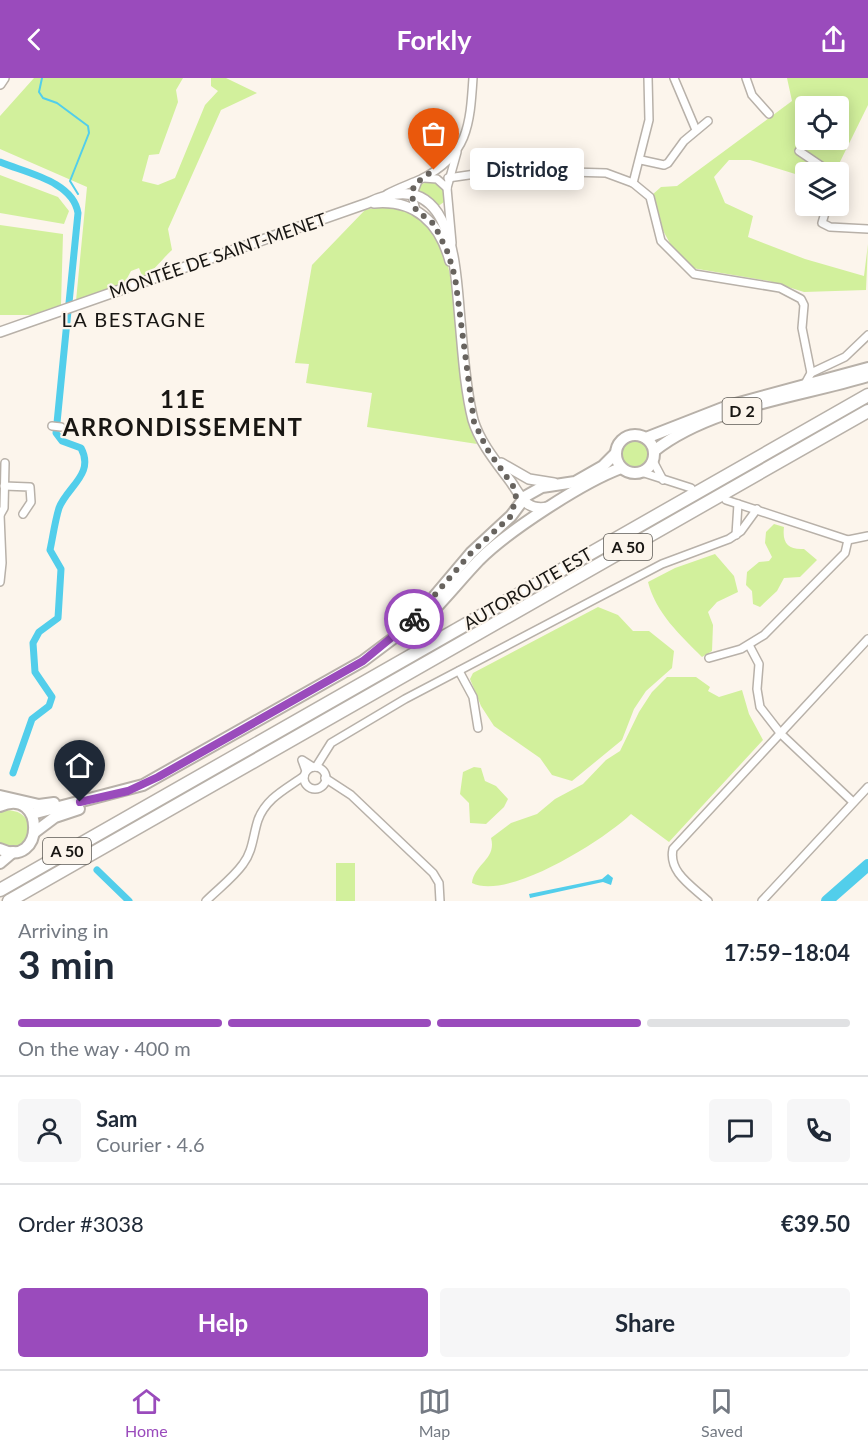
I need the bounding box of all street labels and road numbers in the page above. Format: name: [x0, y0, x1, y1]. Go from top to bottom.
street label: MONTÉE DE SAINT-MENET: [106, 207, 329, 303]
road number: D 2: [722, 398, 762, 424]
road number: A 50: [604, 534, 652, 560]
street label: AUTOROUTE EST: [459, 542, 596, 634]
road number: A 50: [43, 838, 91, 864]

